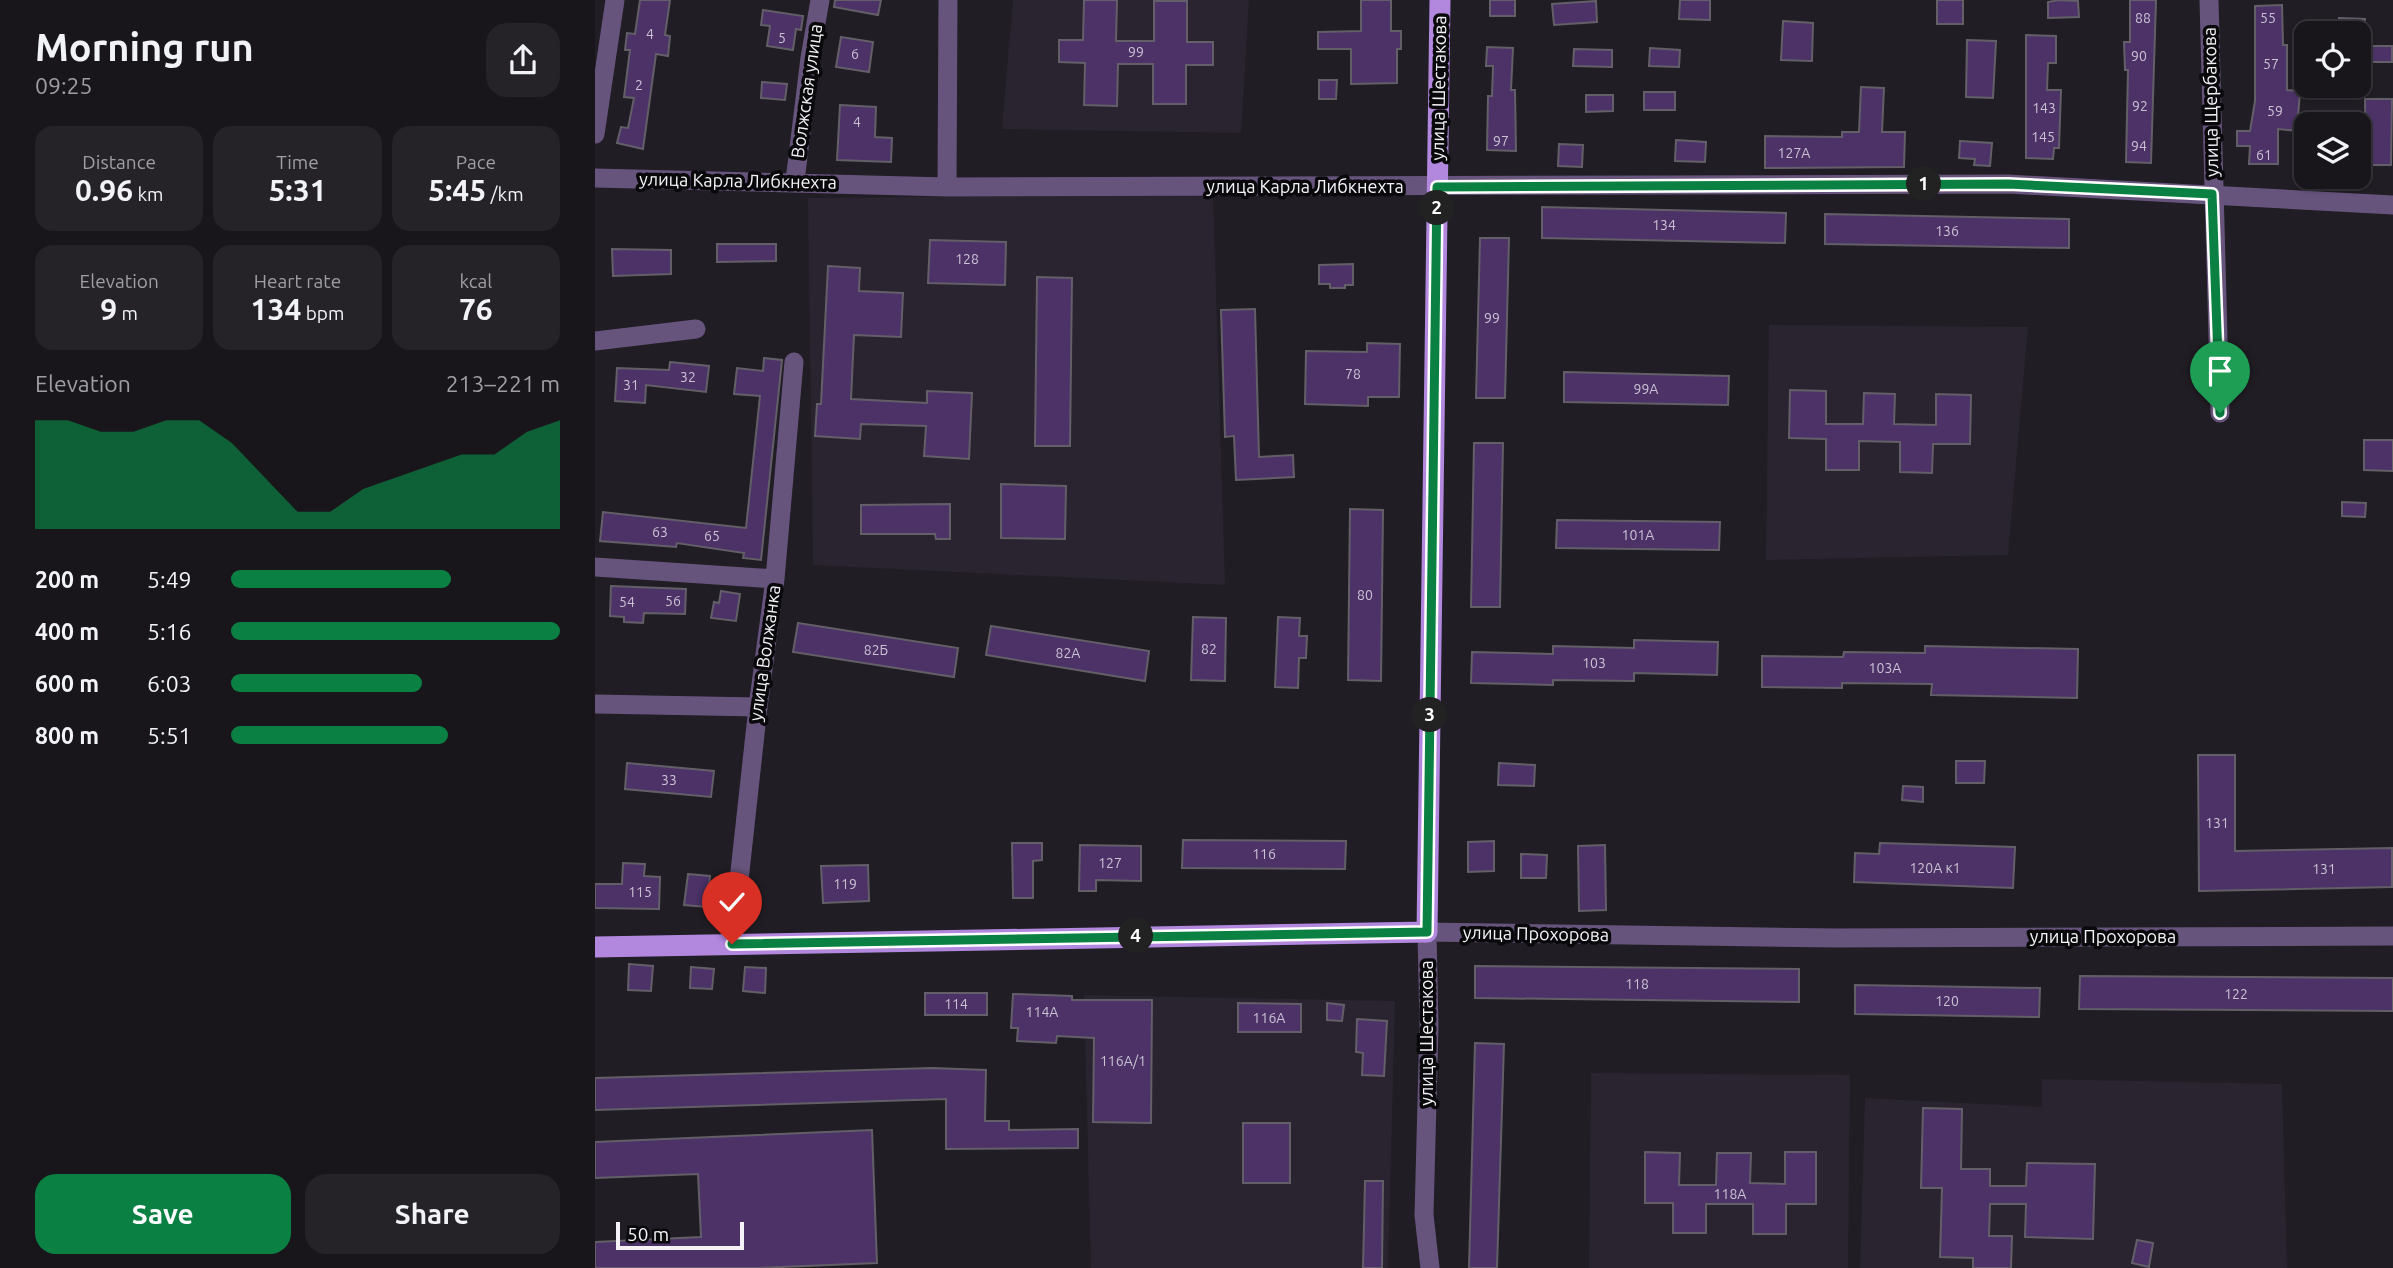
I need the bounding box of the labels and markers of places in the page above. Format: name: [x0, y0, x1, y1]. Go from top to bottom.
pin: 1: [1907, 166, 1941, 202]
pin: 2: [1419, 190, 1455, 226]
pin: [2190, 341, 2250, 413]
pin: 3: [1413, 698, 1447, 732]
pin: [702, 872, 762, 944]
pin: 4: [1119, 918, 1153, 954]

